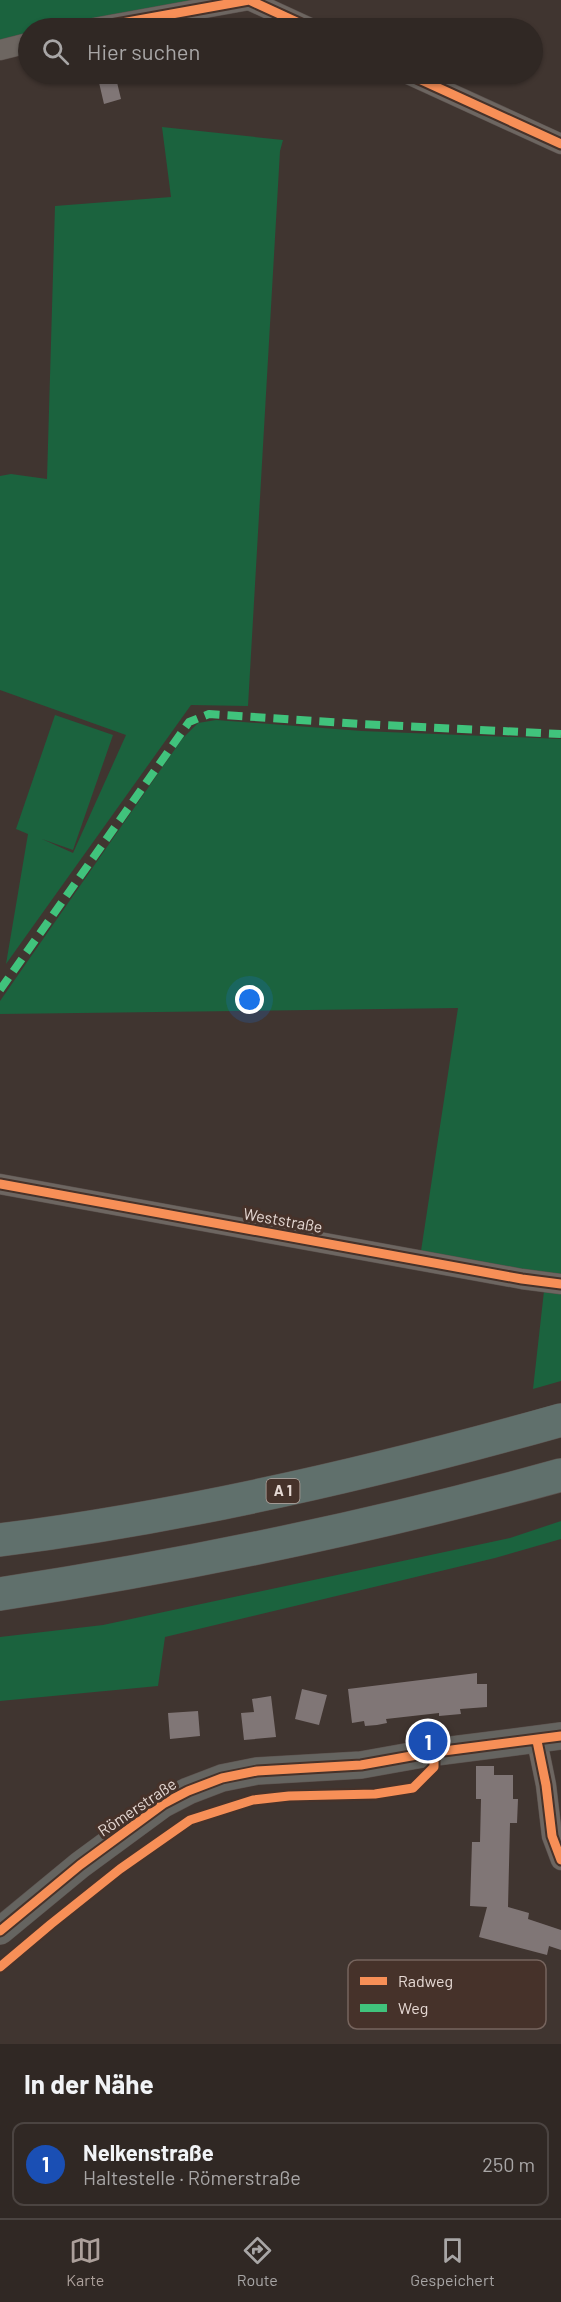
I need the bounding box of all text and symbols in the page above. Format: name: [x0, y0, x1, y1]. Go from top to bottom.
search box: [18, 18, 543, 84]
icon: search: [39, 35, 72, 68]
text: Hier suchen: [87, 38, 200, 64]
your location: [235, 985, 264, 1014]
street label: Weststraße: [242, 1203, 324, 1236]
road number: A 1: [266, 1479, 300, 1503]
pin: 1: [408, 1718, 448, 1764]
street label: Römerstraße: [94, 1773, 180, 1840]
legend: [348, 1960, 546, 2029]
text: Radweg: [398, 1971, 453, 1990]
text: Weg: [398, 1998, 428, 2017]
text: In der Nähe: [24, 2068, 154, 2099]
text: Nelkenstraße: [83, 2139, 214, 2165]
text: 1: [42, 2152, 49, 2176]
text: 250 m: [482, 2152, 535, 2176]
text: Haltestelle · Römerstraße: [83, 2165, 301, 2189]
tab: Karte: [66, 2234, 104, 2289]
tab: Route: [237, 2234, 278, 2289]
tab: Gespeichert: [410, 2234, 495, 2289]

